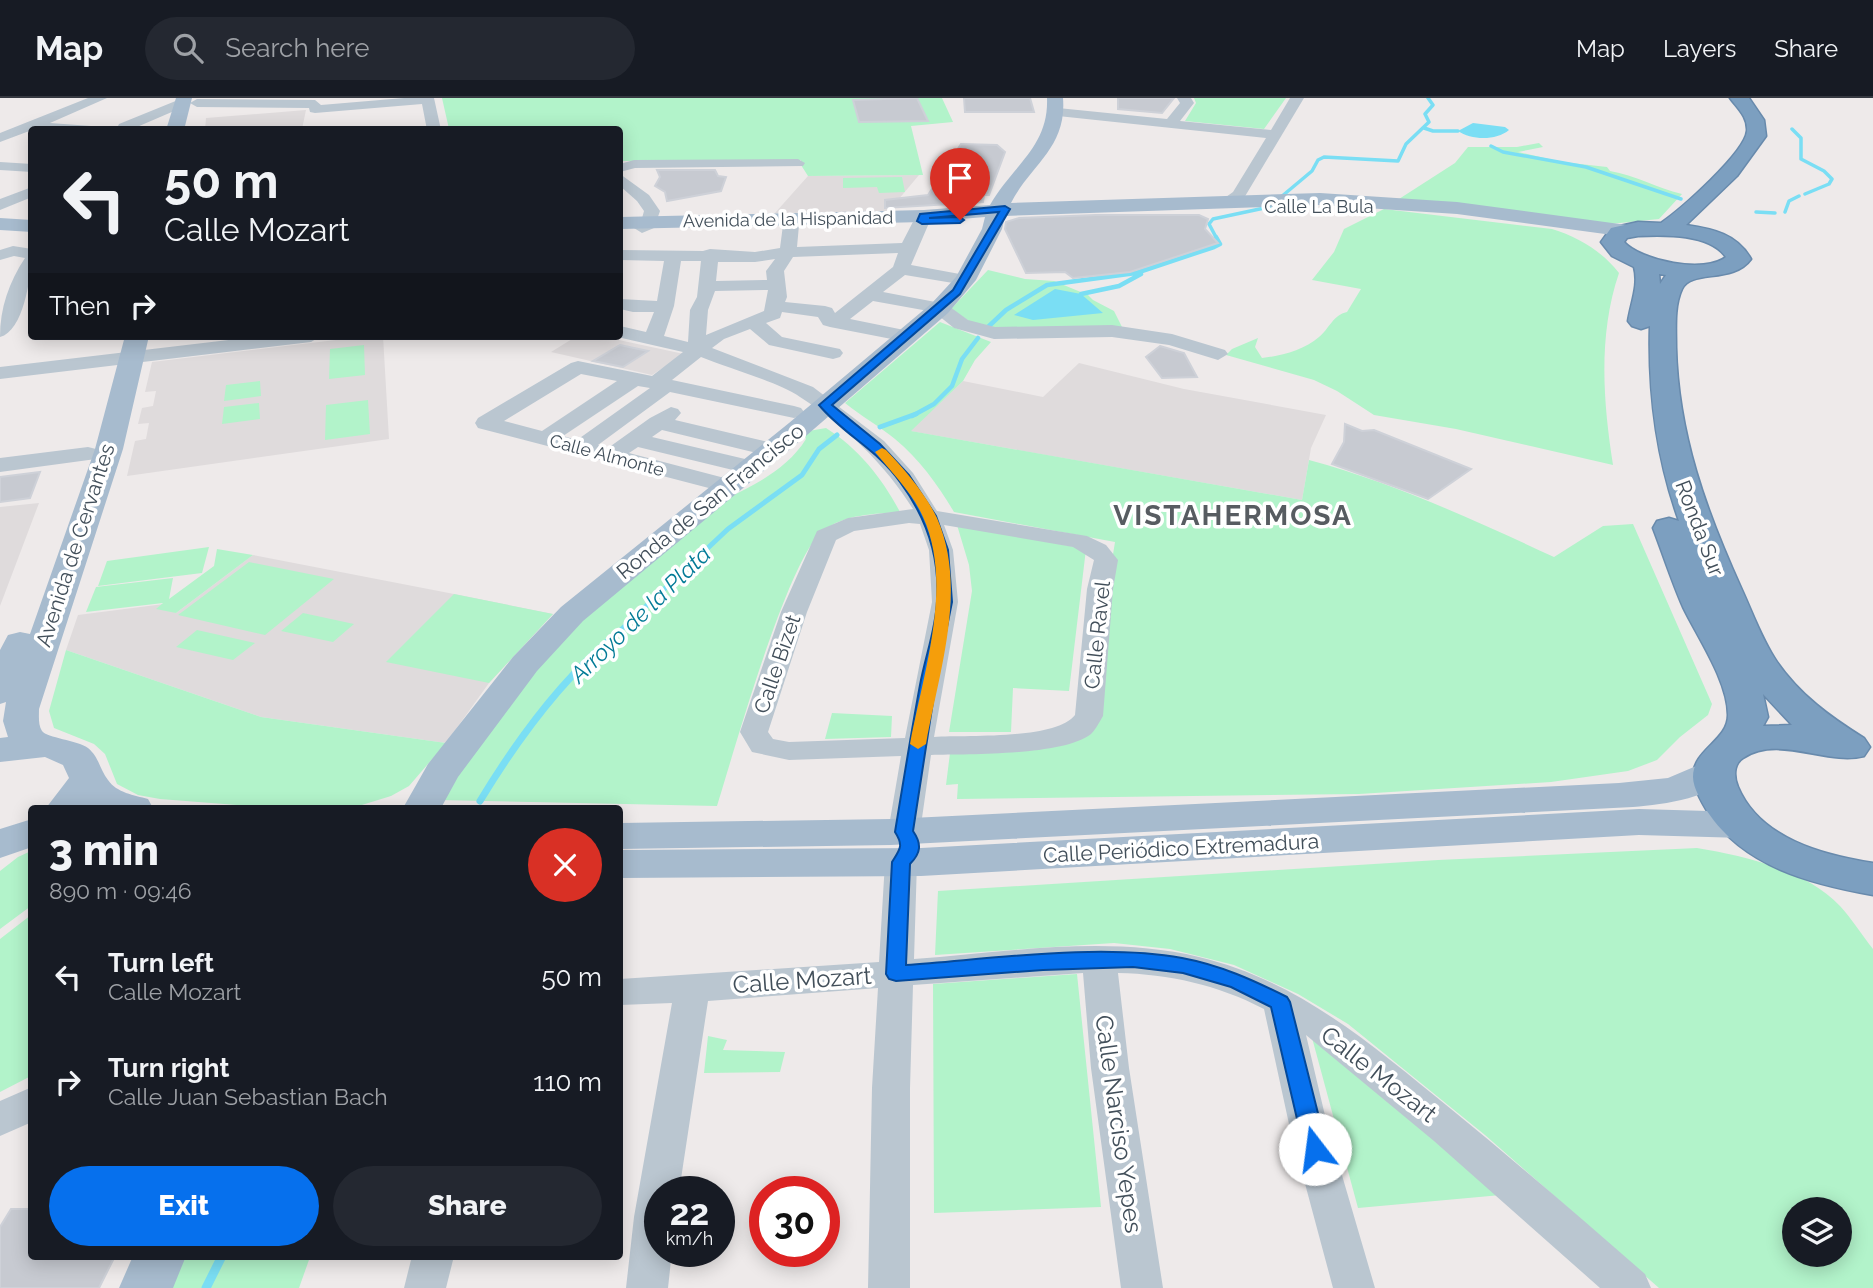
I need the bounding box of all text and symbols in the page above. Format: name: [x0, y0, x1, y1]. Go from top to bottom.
search box: [145, 17, 635, 80]
text: Map: [35, 29, 103, 68]
icon: search: [169, 29, 207, 67]
text: Search here: [225, 33, 370, 63]
text: Map: [1576, 34, 1625, 63]
text: Layers: [1663, 34, 1736, 63]
text: Share: [1774, 34, 1838, 63]
pin: [930, 148, 990, 220]
text: 50 m: [164, 152, 279, 209]
icon: left: [49, 154, 140, 245]
icon: arrive: [941, 159, 979, 197]
street label: Calle La Bula: [1264, 196, 1374, 217]
street label: Avenida de la Hispanidad: [683, 207, 893, 231]
text: Calle Mozart: [164, 211, 349, 248]
icon: right: [124, 287, 162, 325]
text: Then: [49, 291, 110, 321]
street label: Ronda de San Francisco: [611, 418, 809, 584]
street label: Calle Almonte: [547, 430, 667, 480]
street label: Avenida de Cervantes: [30, 440, 120, 650]
street label: Ronda Sur: [1670, 477, 1730, 580]
district label: VISTAHERMOSA: [1113, 499, 1353, 532]
water label: Arroyo de la Plata: [563, 540, 716, 689]
street label: Calle Ravel: [1079, 579, 1115, 690]
street label: Calle Bizet: [748, 611, 806, 717]
text: 3 min: [49, 826, 159, 875]
button: close: [528, 828, 602, 902]
street label: Calle Periódico Extremadura: [1042, 828, 1320, 868]
text: 890 m · 09:46: [49, 877, 192, 904]
text: Turn left: [108, 948, 214, 978]
icon: left: [49, 958, 87, 996]
street label: Calle Mozart: [732, 961, 872, 999]
text: 50 m: [541, 962, 602, 992]
text: Calle Mozart: [108, 978, 241, 1005]
street label: Calle Narciso Yepes: [1089, 1013, 1149, 1235]
street label: Calle Mozart: [1315, 1020, 1443, 1128]
text: Turn right: [108, 1053, 229, 1083]
icon: right: [49, 1063, 87, 1101]
text: 110 m: [533, 1067, 602, 1097]
text: Calle Juan Sebastian Bach: [108, 1083, 388, 1110]
position arrow: [1278, 1112, 1352, 1186]
button: Exit: [49, 1166, 319, 1246]
button: Share: [333, 1166, 602, 1246]
speed limit sign: 30: [749, 1176, 840, 1267]
text: 22: [670, 1192, 709, 1233]
map controls: [1782, 1197, 1852, 1267]
button: layers: [1782, 1197, 1852, 1267]
text: km/h: [666, 1228, 713, 1249]

